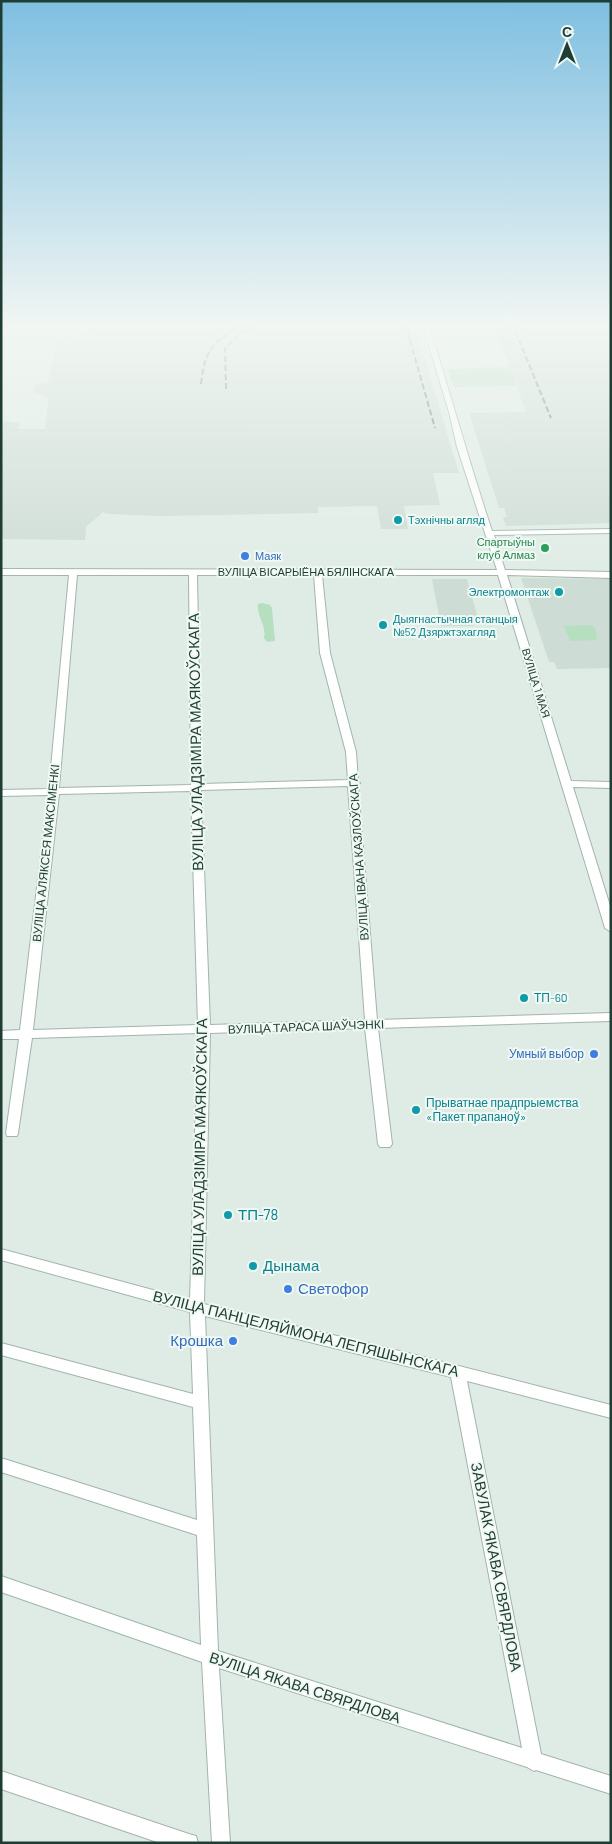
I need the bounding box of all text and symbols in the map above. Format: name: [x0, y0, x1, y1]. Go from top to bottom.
north arrow: [542, 20, 592, 70]
text: С: [562, 23, 572, 40]
place label: Тэхнічны агляд: [408, 513, 485, 526]
marker: Тэхнічны агляд: [392, 514, 404, 526]
place label: Спартыўны клуб Алмаз: [477, 535, 535, 561]
marker: Спартыўны клуб Алмаз: [539, 542, 551, 554]
place label: Маяк: [255, 549, 281, 562]
marker: Маяк: [239, 550, 251, 562]
street label: ВУЛІЦА ВІСАРЫЁНА БЯЛІНСКАГА: [218, 565, 395, 578]
place label: Электромонтаж: [469, 585, 550, 598]
marker: Электромонтаж: [553, 586, 565, 598]
place label: Дыягнастычная станцыя №52 Дзяржтэхагляд: [393, 612, 518, 638]
street label: ВУЛІЦА УЛАДЗІМІРА МАЯКОЎСКАГА: [184, 613, 206, 871]
marker: Дыягнастычная станцыя №52 Дзяржтэхагляд: [377, 619, 389, 631]
street label: ВУЛІЦА 1 МАЯ: [520, 647, 553, 719]
street label: ВУЛІЦА АЛЯКСЕЯ МАКСІМЕНКІ: [29, 763, 62, 943]
street label: ВУЛІЦА ІВАНА КАЗЛОЎСКАГА: [345, 773, 372, 941]
place label: ТП-60: [534, 990, 568, 1004]
marker: ТП-60: [518, 992, 530, 1004]
street label: ВУЛІЦА ТАРАСА ШАЎЧЭНКІ: [228, 1016, 384, 1037]
street label: ВУЛІЦА УЛАДЗІМІРА МАЯКОЎСКАГА: [188, 1018, 210, 1276]
place label: Умный выбор: [509, 1046, 584, 1061]
marker: Умный выбор: [588, 1048, 600, 1060]
place label: Прыватнае прадпрыемства «Пакет прапаноў»: [426, 1095, 579, 1124]
marker: Прыватнае прадпрыемства «Пакет прапаноў»: [410, 1104, 422, 1116]
place label: ТП-78: [238, 1205, 278, 1223]
marker: ТП-78: [222, 1209, 234, 1221]
place label: Дынама: [263, 1256, 320, 1274]
marker: Дынама: [247, 1260, 259, 1272]
place label: Светофор: [298, 1279, 369, 1297]
marker: Светофор: [282, 1283, 294, 1295]
street label: ВУЛІЦА ПАНЦЕЛЯЙМОНА ЛЕПЯШЫНСКАГА: [151, 1286, 461, 1380]
place label: Крошка: [170, 1331, 224, 1349]
marker: Крошка: [227, 1335, 239, 1347]
street label: ЗАВУЛАК ЯКАВА СВЯРДЛОВА: [468, 1461, 526, 1673]
street label: ВУЛІЦА ЯКАВА СВЯРДЛОВА: [207, 1648, 403, 1727]

